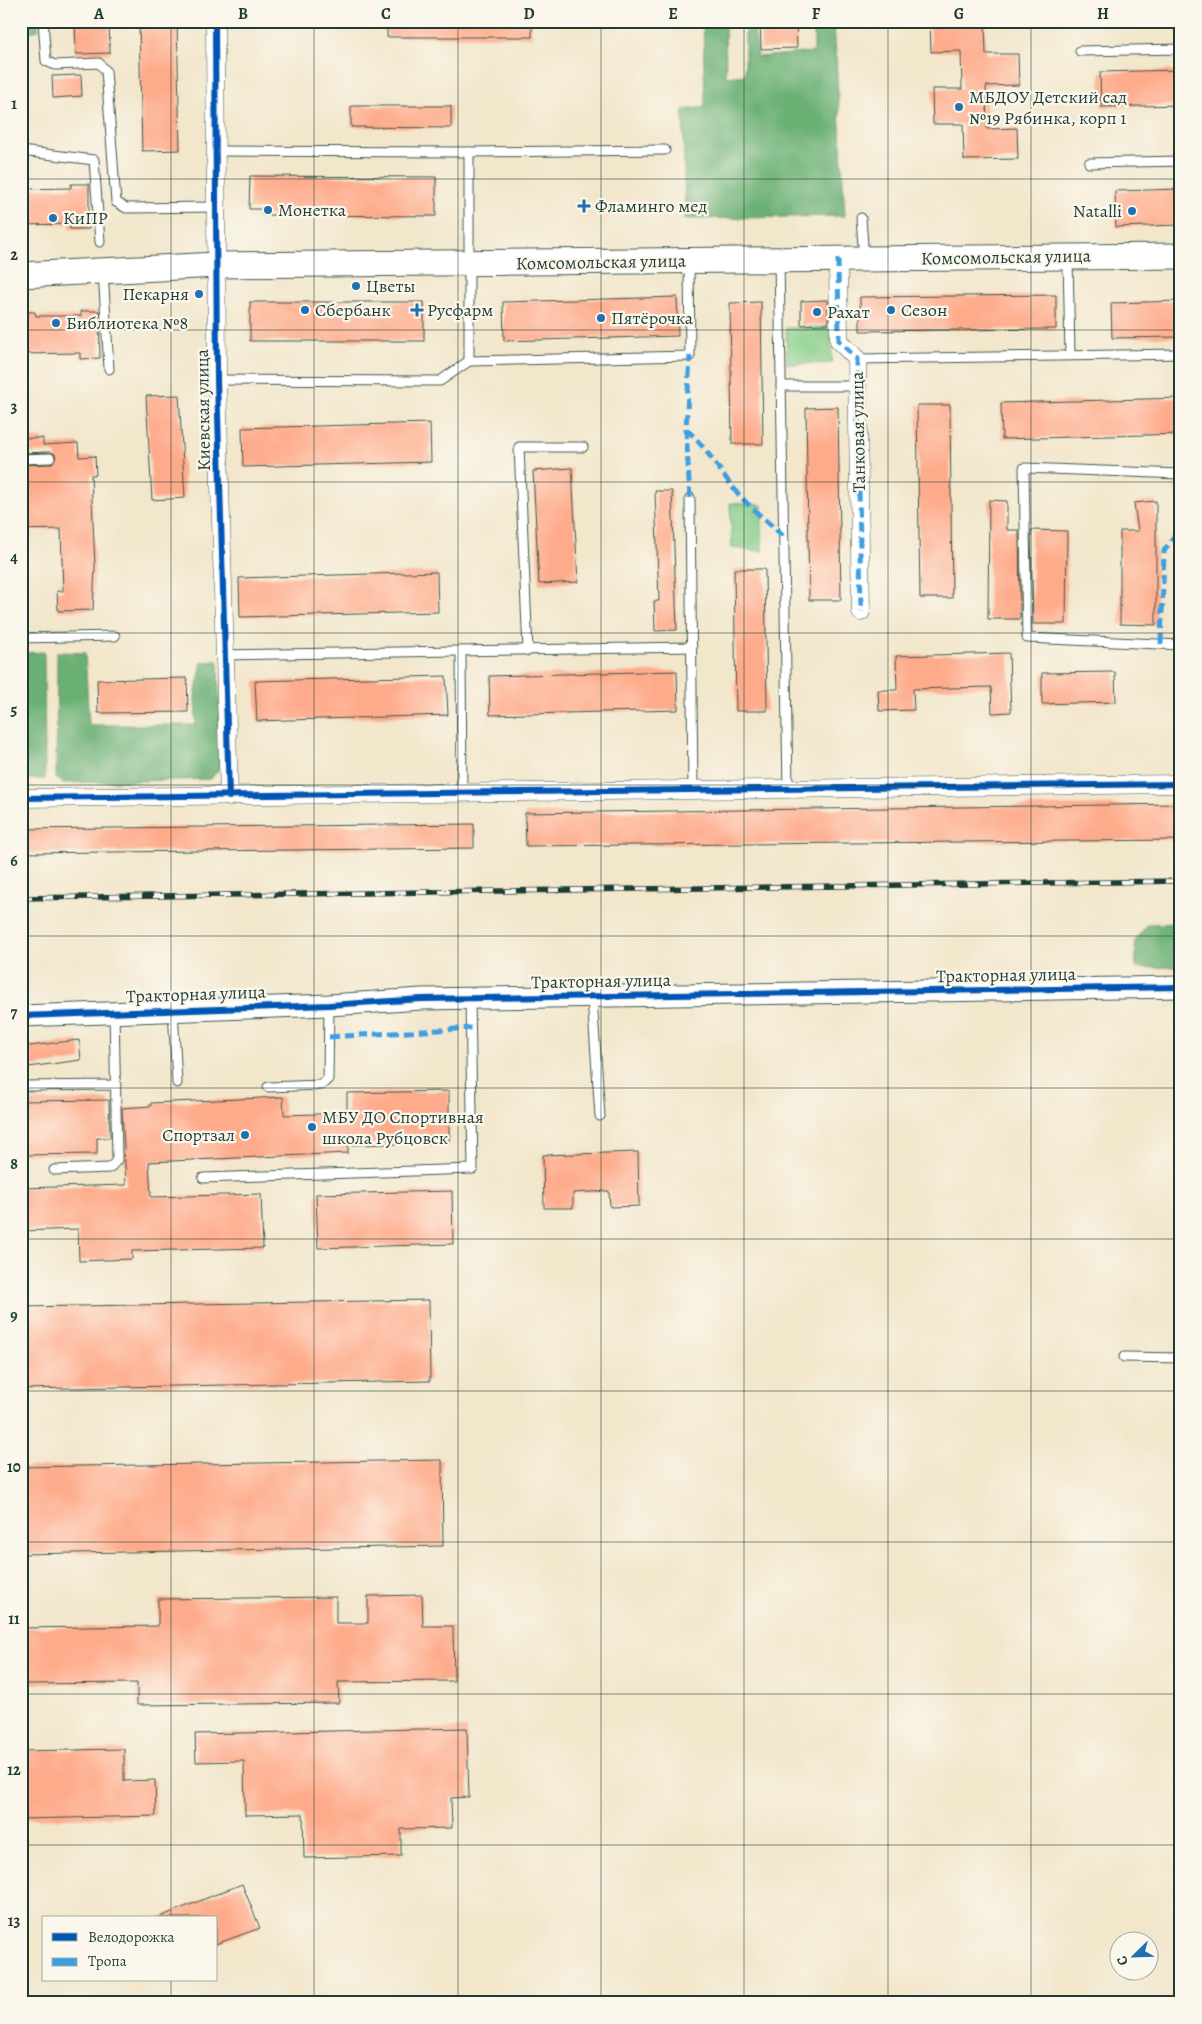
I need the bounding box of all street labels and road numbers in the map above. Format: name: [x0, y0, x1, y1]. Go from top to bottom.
street label: Комсомольская улица: [921, 244, 1092, 270]
street label: Комсомольская улица: [516, 249, 687, 275]
street label: Киевская улица: [190, 348, 216, 471]
street label: Танковая улица: [845, 371, 871, 493]
street label: Тракторная улица: [936, 962, 1077, 988]
street label: Тракторная улица: [531, 968, 672, 994]
street label: Тракторная улица: [126, 980, 267, 1008]

